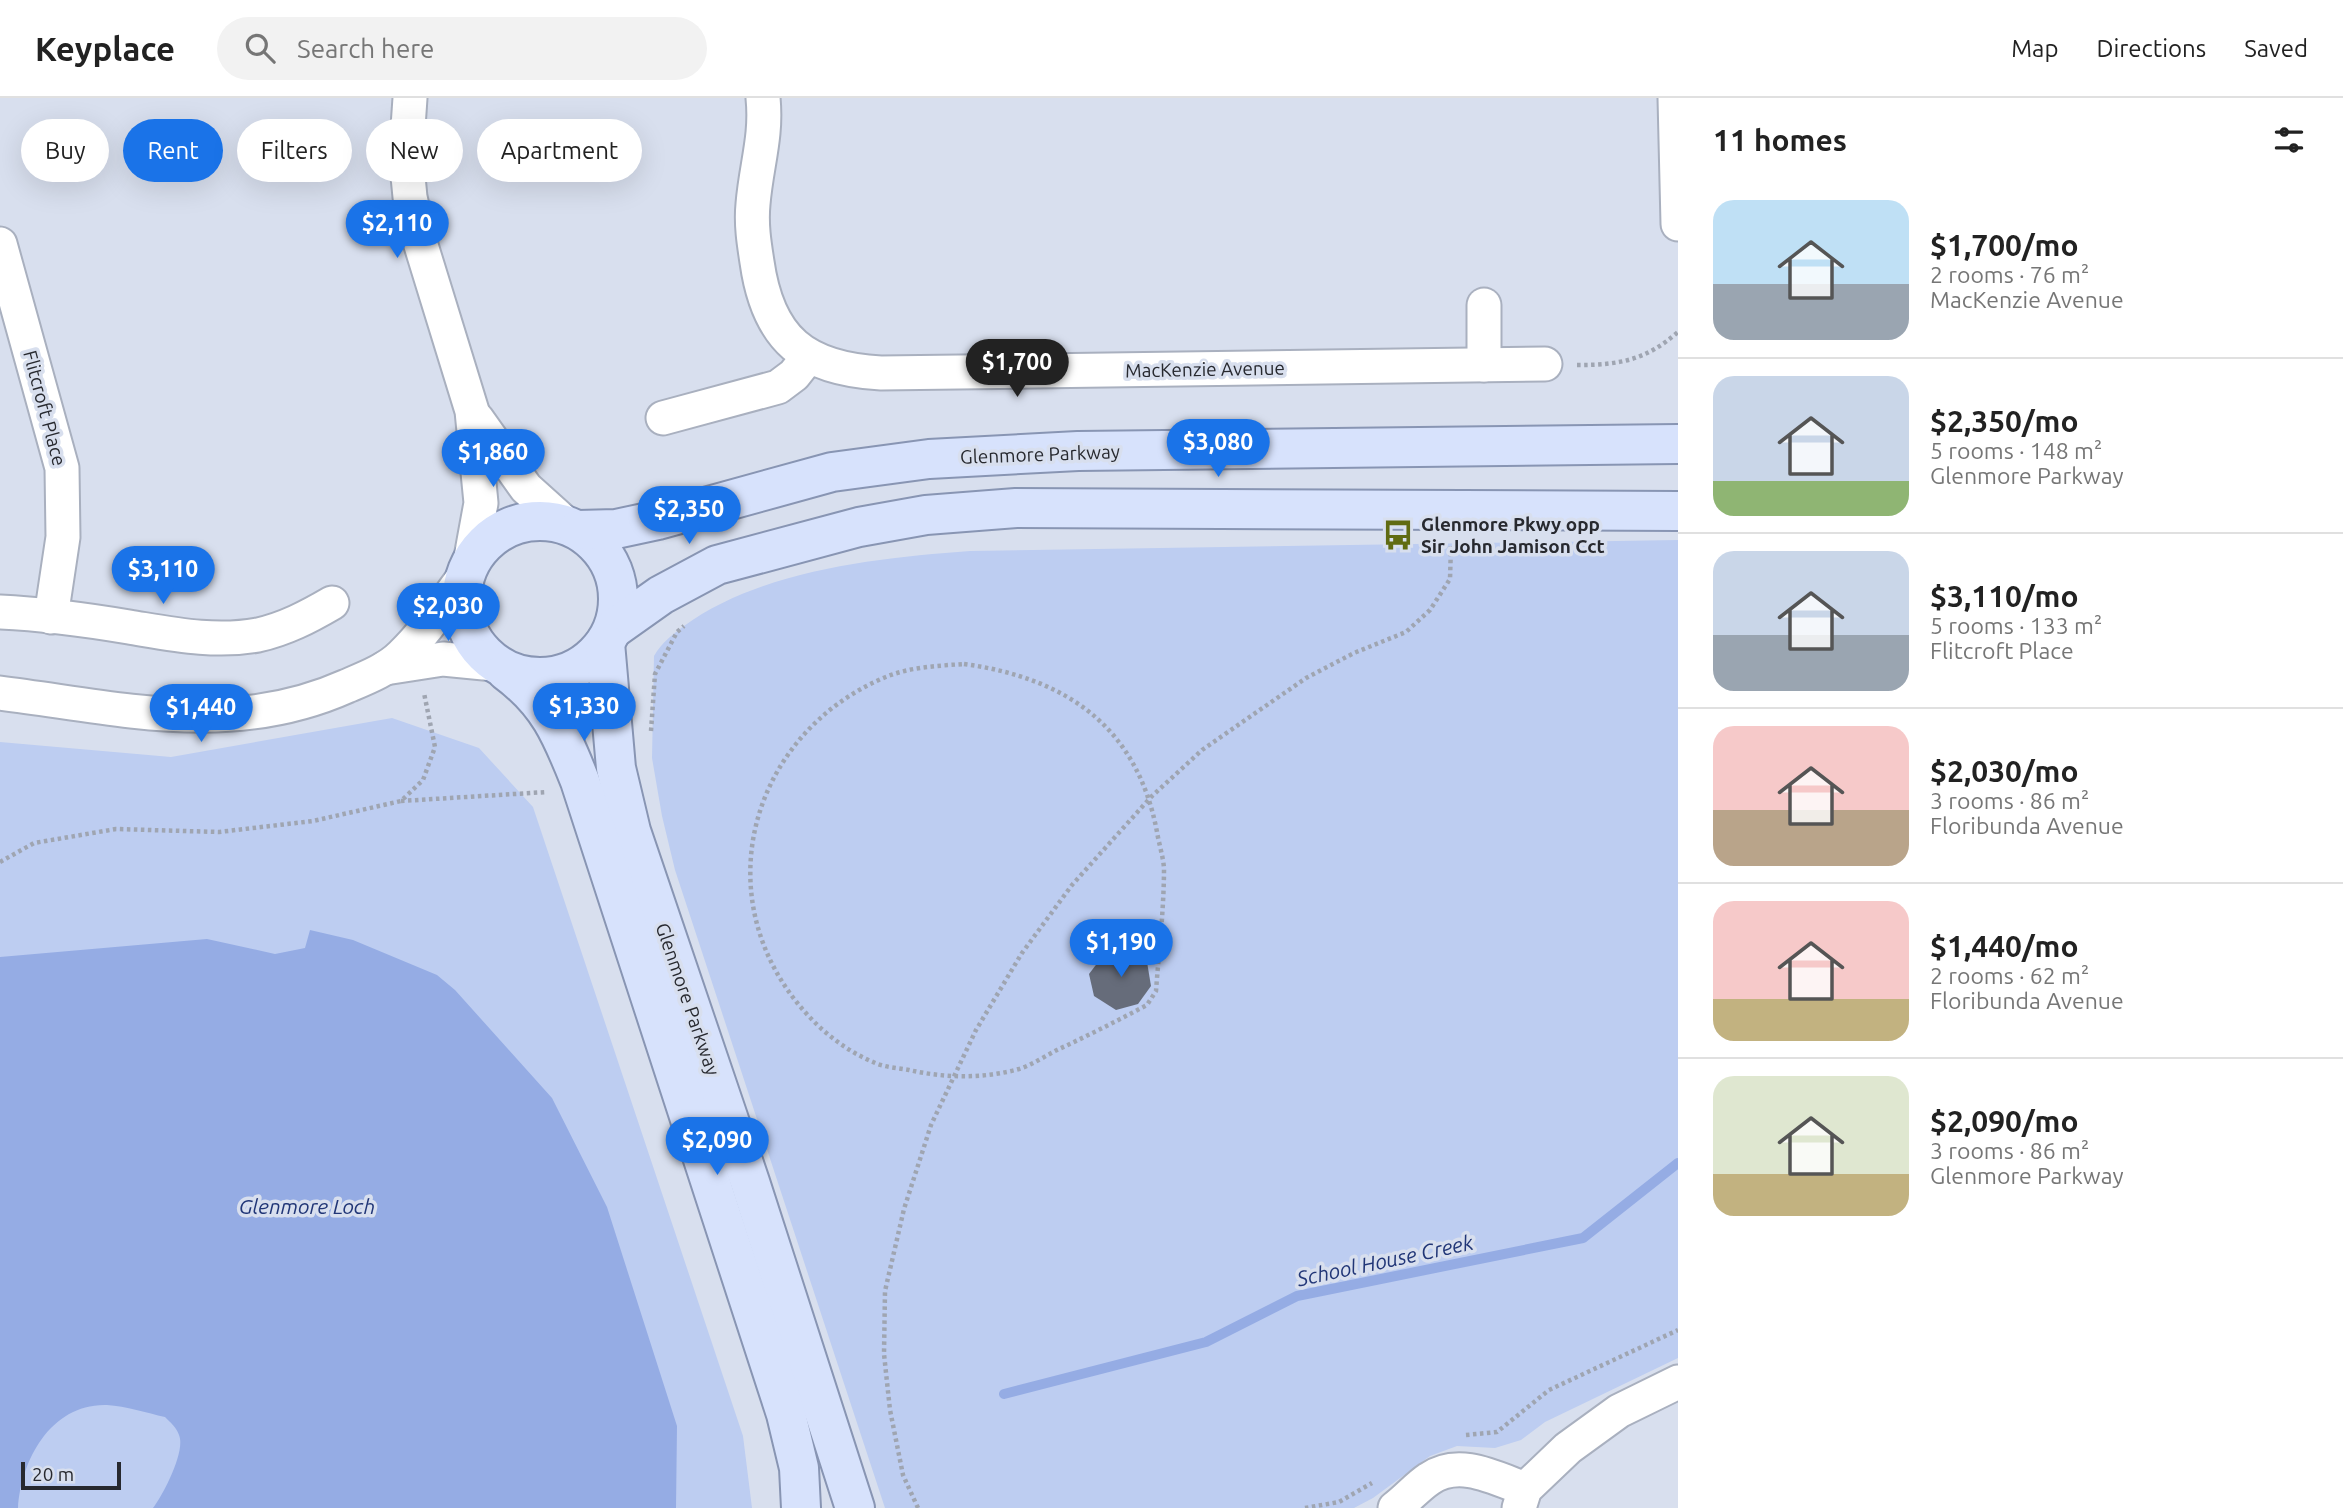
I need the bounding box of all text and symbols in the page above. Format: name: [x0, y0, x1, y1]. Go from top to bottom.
search box: [217, 17, 707, 80]
icon: search: [241, 29, 279, 67]
text: Keyplace: [35, 30, 175, 67]
text: Search here: [297, 34, 434, 63]
text: Map: [2011, 35, 2058, 62]
text: Directions: [2096, 35, 2206, 62]
text: Saved: [2244, 35, 2308, 62]
chip: Buy: [21, 119, 109, 182]
chip: Rent: [123, 119, 223, 182]
chip: Filters: [237, 119, 352, 182]
chip: New: [366, 119, 463, 182]
chip: Apartment: [477, 119, 642, 182]
icon: filters: [2270, 121, 2308, 159]
text: 11 homes: [1713, 123, 1847, 157]
pin: $2,110: [340, 200, 454, 260]
text: $2,110: [362, 210, 432, 235]
icon: home: [1769, 228, 1853, 312]
text: $1,700/mo: [1930, 228, 2079, 262]
text: 2 rooms · 76 m²: [1930, 262, 2089, 287]
text: MacKenzie Avenue: [1930, 287, 2124, 312]
pin: $1,700: [960, 340, 1074, 399]
street label: Flitcroft Place: [19, 348, 71, 468]
text: $1,700: [982, 349, 1052, 374]
street label: MacKenzie Avenue: [1125, 357, 1285, 381]
icon: home: [1769, 404, 1853, 488]
text: $2,350/mo: [1930, 404, 2079, 438]
pin: $3,080: [1161, 420, 1275, 479]
text: $3,080: [1183, 429, 1253, 454]
pin: $1,860: [436, 430, 550, 489]
text: 5 rooms · 148 m²: [1930, 438, 2102, 463]
text: $1,860: [458, 439, 528, 464]
street label: Glenmore Parkway: [960, 440, 1120, 468]
text: Glenmore Parkway: [1930, 463, 2124, 488]
pin: $2,350: [632, 486, 746, 546]
text: $2,350: [654, 496, 724, 521]
place label: Glenmore Pkwy opp Sir John Jamison Cct: [1421, 513, 1605, 557]
bus stop icon: Glenmore Pkwy opp Sir John Jamison Cct: [1381, 518, 1415, 552]
pin: $3,110: [106, 546, 220, 606]
text: $3,110: [128, 556, 198, 581]
icon: home: [1769, 579, 1853, 663]
text: $3,110/mo: [1930, 579, 2079, 613]
pin: $2,030: [391, 584, 505, 643]
text: $2,030: [413, 593, 483, 618]
text: 5 rooms · 133 m²: [1930, 613, 2102, 638]
text: Flitcroft Place: [1930, 638, 2074, 663]
pin: $1,440: [144, 684, 258, 744]
pin: $1,330: [527, 684, 641, 743]
text: $1,330: [549, 693, 619, 718]
text: $1,440: [166, 694, 236, 719]
icon: home: [1769, 754, 1853, 838]
text: $2,030/mo: [1930, 754, 2079, 788]
text: 3 rooms · 86 m²: [1930, 788, 2089, 813]
text: Floribunda Avenue: [1930, 813, 2124, 838]
street label: Glenmore Parkway: [652, 920, 724, 1078]
pin: $1,190: [1064, 920, 1178, 979]
text: $1,190: [1086, 929, 1156, 954]
icon: home: [1769, 929, 1853, 1013]
text: $1,440/mo: [1930, 929, 2079, 963]
text: 2 rooms · 62 m²: [1930, 963, 2089, 988]
text: Floribunda Avenue: [1930, 988, 2124, 1013]
icon: home: [1769, 1104, 1853, 1188]
text: $2,090/mo: [1930, 1104, 2079, 1138]
pin: $2,090: [660, 1118, 774, 1177]
text: $2,090: [682, 1127, 752, 1152]
text: 3 rooms · 86 m²: [1930, 1138, 2089, 1163]
text: Glenmore Parkway: [1930, 1163, 2124, 1188]
water label: Glenmore Loch: [239, 1194, 375, 1218]
water label: School House Creek: [1294, 1230, 1476, 1291]
scale bar: [21, 1459, 121, 1491]
text: 20 m: [32, 1463, 74, 1485]

